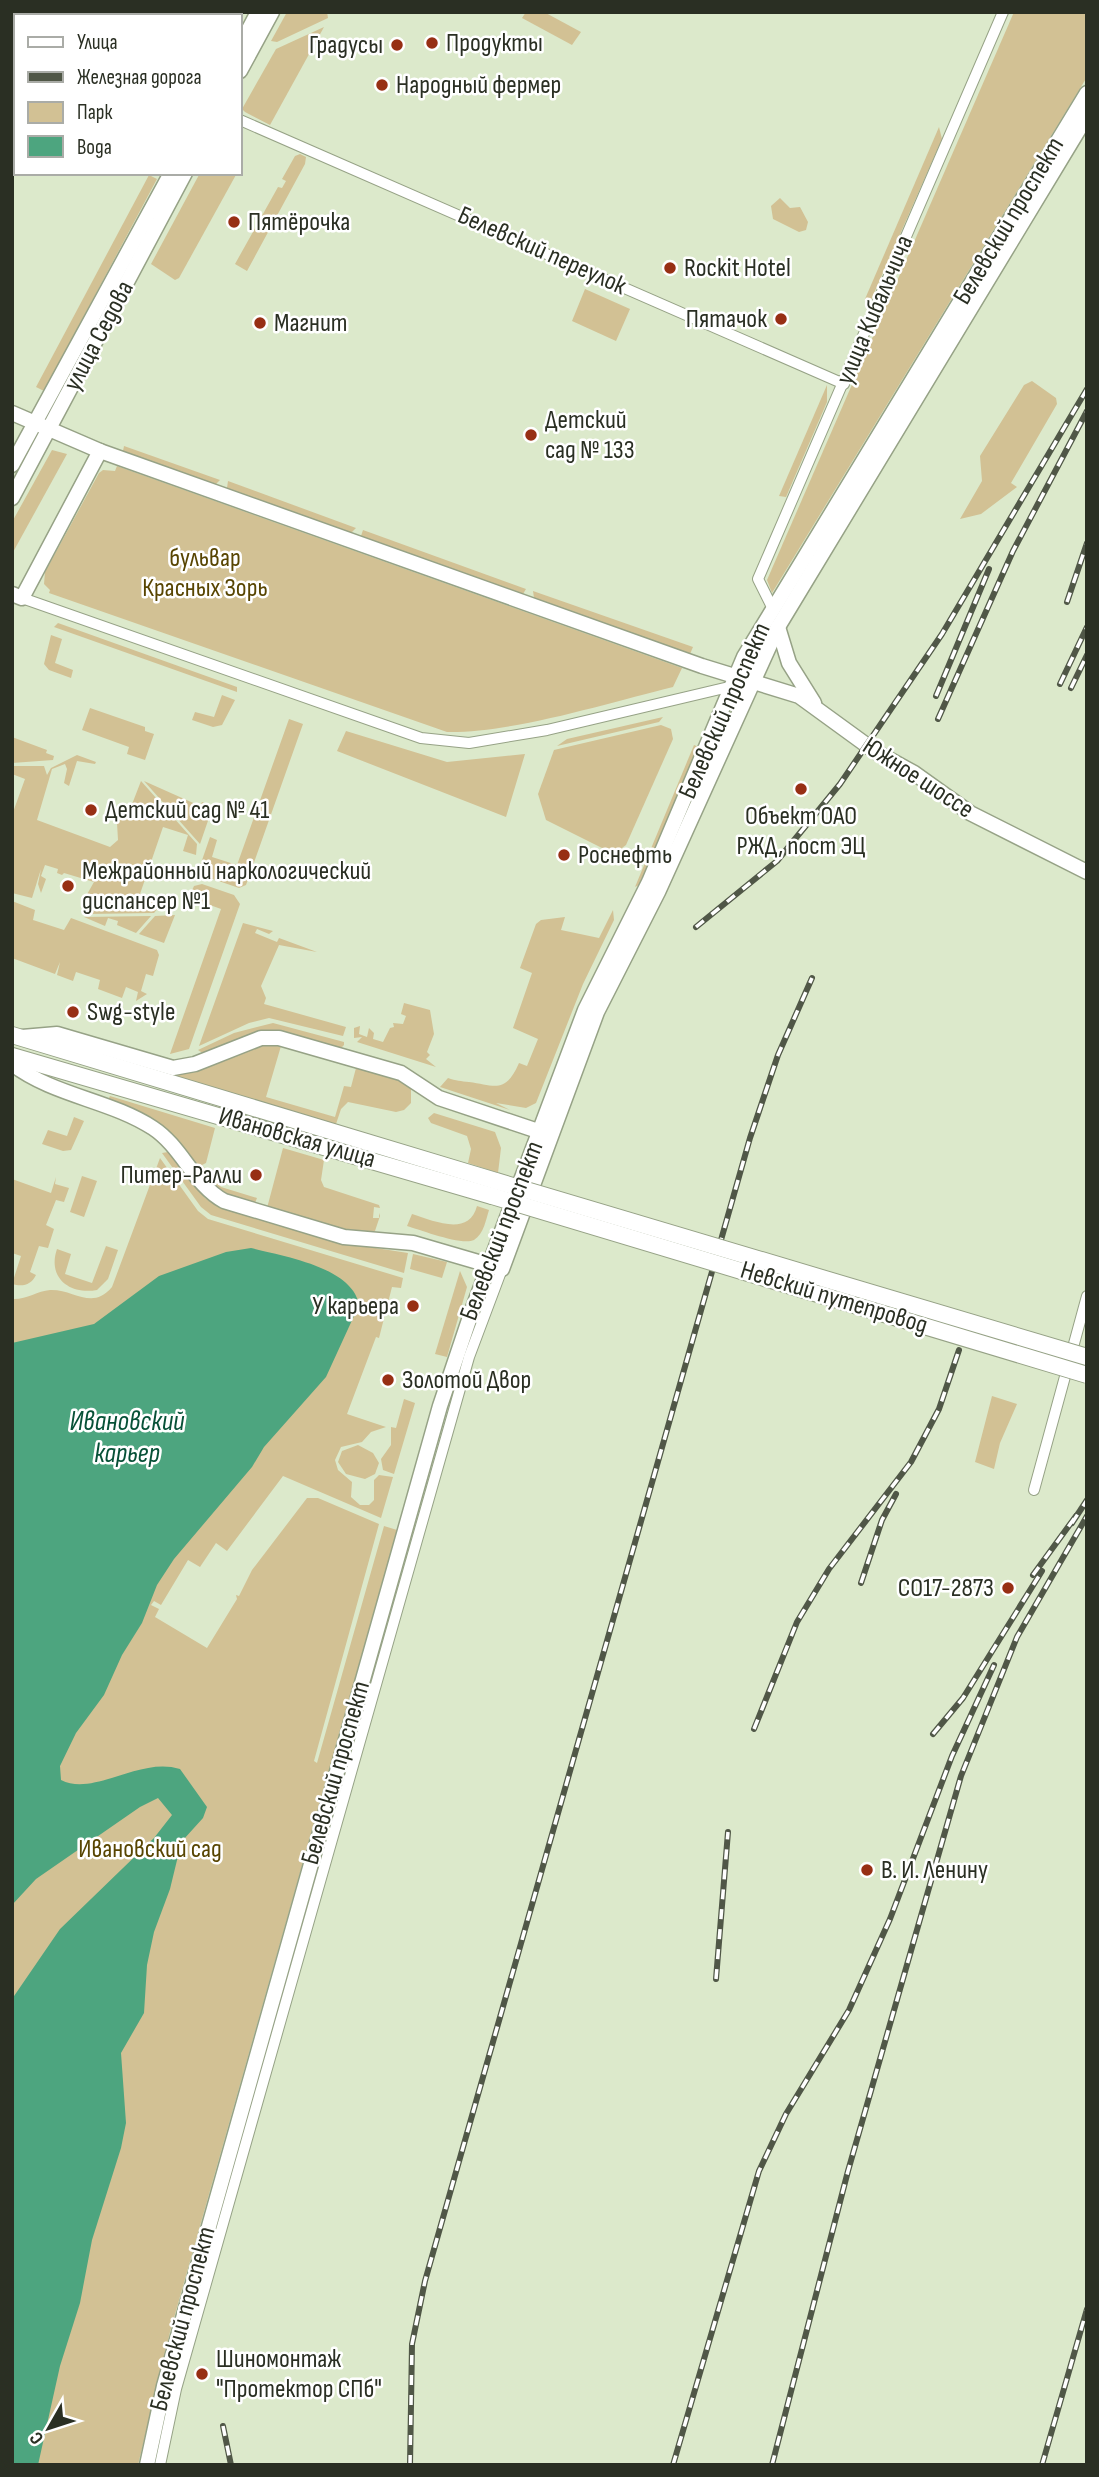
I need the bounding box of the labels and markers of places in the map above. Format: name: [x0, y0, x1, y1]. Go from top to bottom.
place label: Продукты: [446, 28, 543, 59]
place label: Градусы: [309, 30, 383, 61]
marker: Продукты: [424, 35, 440, 51]
marker: Градусы: [389, 37, 405, 53]
place label: Народный фермер: [396, 70, 561, 101]
marker: Народный фермер: [374, 77, 390, 93]
place label: Пятёрочка: [248, 207, 350, 238]
marker: Пятёрочка: [226, 214, 242, 230]
place label: Rockit Hotel: [684, 253, 791, 284]
marker: Rockit Hotel: [662, 260, 678, 276]
place label: Пятачок: [686, 304, 767, 335]
place label: Магнит: [274, 308, 347, 339]
marker: Пятачок: [773, 311, 789, 327]
marker: Магнит: [252, 315, 268, 331]
place label: Детский сад № 133: [545, 405, 635, 466]
marker: Детский сад № 133: [523, 427, 539, 443]
marker: Объект ОАО РЖД, пост ЭЦ: [793, 781, 809, 797]
place label: Детский сад № 41: [105, 795, 269, 826]
place label: Объект ОАО РЖД, пост ЭЦ: [737, 801, 865, 862]
marker: Детский сад № 41: [83, 802, 99, 818]
place label: Роснефть: [578, 840, 672, 871]
marker: Роснефть: [556, 847, 572, 863]
place label: Межрайонный наркологический диспансер №1: [82, 856, 371, 917]
marker: Межрайонный наркологический диспансер №1: [60, 878, 76, 894]
place label: Swg-style: [87, 997, 175, 1028]
marker: Swg-style: [65, 1004, 81, 1020]
place label: Питер-Ралли: [120, 1160, 242, 1191]
marker: Питер-Ралли: [248, 1167, 264, 1183]
place label: У карьера: [312, 1291, 399, 1322]
marker: У карьера: [405, 1298, 421, 1314]
place label: Золотой Двор: [402, 1365, 531, 1396]
marker: Золотой Двор: [380, 1372, 396, 1388]
place label: СО17-2873: [898, 1573, 994, 1604]
marker: СО17-2873: [1000, 1580, 1016, 1596]
place label: В. И. Ленину: [881, 1855, 988, 1886]
marker: В. И. Ленину: [859, 1862, 875, 1878]
place label: Шиномонтаж "Протектор СПб": [216, 2344, 382, 2405]
marker: Шиномонтаж "Протектор СПб": [194, 2366, 210, 2382]

